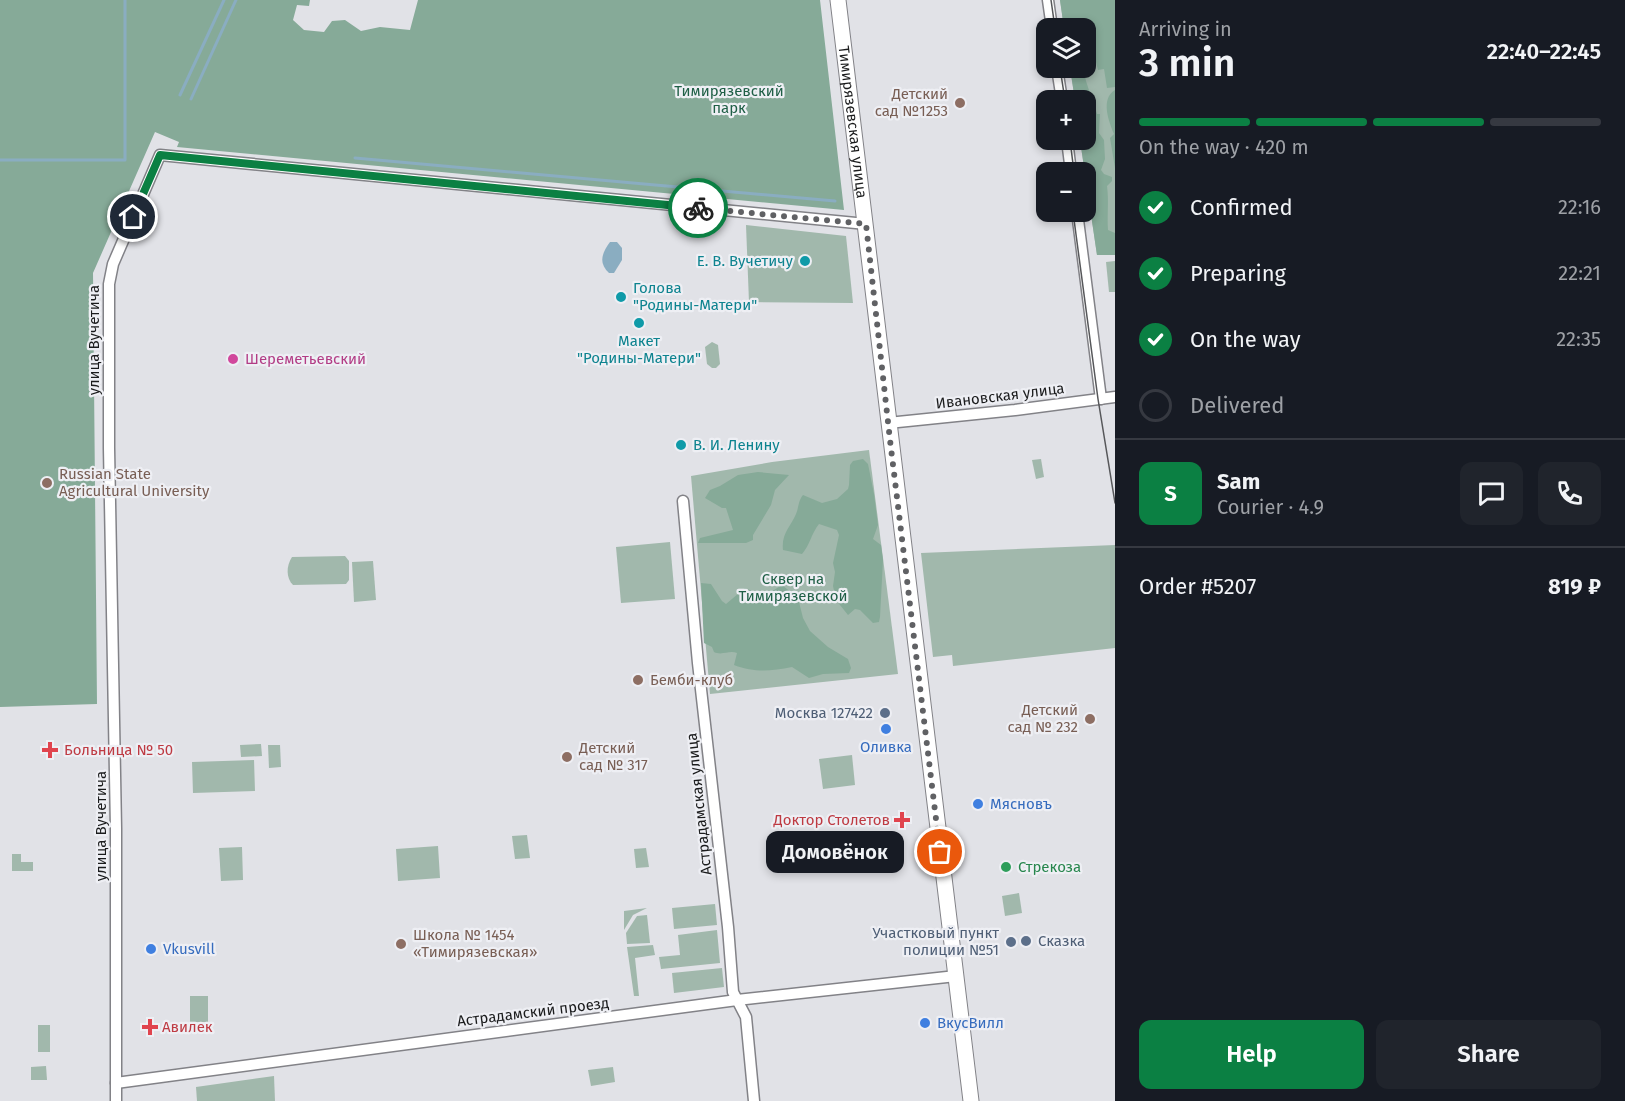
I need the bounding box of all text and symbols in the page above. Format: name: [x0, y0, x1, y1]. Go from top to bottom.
text: Arriving in: [1139, 17, 1232, 41]
map controls: [1036, 18, 1096, 222]
button: layers: [1036, 18, 1096, 78]
text: 22:40–22:45: [1487, 38, 1601, 65]
text: 3 min: [1139, 40, 1235, 86]
street label: Тимирязевская улица: [835, 45, 871, 199]
park label: Тимирязевский парк: [674, 82, 784, 117]
place label: Детский сад №1253: [875, 85, 948, 120]
button: +: [1036, 90, 1096, 150]
marker: Детский сад №1253: [953, 96, 967, 110]
text: On the way · 420 m: [1139, 135, 1309, 159]
button: −: [1036, 162, 1096, 222]
courier: [668, 178, 728, 238]
pin: [107, 191, 158, 242]
icon: check: [1139, 191, 1172, 224]
icon: bike: [682, 192, 715, 225]
text: Confirmed: [1190, 194, 1293, 221]
text: 22:16: [1558, 195, 1601, 219]
icon: home: [116, 200, 149, 233]
place label: Е. В. Вучетичу: [697, 252, 794, 270]
marker: Е. В. Вучетичу: [798, 254, 812, 268]
icon: check: [1139, 257, 1172, 290]
text: Preparing: [1190, 260, 1286, 287]
text: 22:21: [1558, 261, 1601, 285]
place label: Голова "Родины-Матери": [633, 279, 757, 314]
street label: улица Вучетича: [85, 285, 103, 395]
marker: Голова "Родины-Матери": [614, 290, 628, 304]
marker: Макет "Родины-Матери": [632, 316, 646, 330]
icon: check: [1139, 323, 1172, 356]
text: On the way: [1190, 326, 1301, 353]
text: 22:35: [1556, 327, 1601, 351]
place label: Макет "Родины-Матери": [577, 332, 701, 367]
place label: Шереметьевский: [245, 350, 366, 368]
marker: Шереметьевский: [226, 352, 240, 366]
street label: Ивановская улица: [935, 379, 1065, 413]
text: Delivered: [1190, 392, 1285, 419]
place label: В. И. Ленину: [693, 436, 780, 454]
marker: В. И. Ленину: [674, 438, 688, 452]
button: chat: [1460, 462, 1523, 525]
button: phone: [1538, 462, 1601, 525]
place label: Russian State Agricultural University: [59, 465, 210, 500]
text: Sam: [1217, 468, 1260, 495]
marker: Russian State Agricultural University: [40, 476, 54, 490]
text: S: [1164, 480, 1177, 507]
text: Courier · 4.9: [1217, 495, 1324, 519]
park label: Сквер на Тимирязевской: [739, 570, 848, 605]
text: Order #5207: [1139, 573, 1256, 600]
text: 819 ₽: [1548, 573, 1601, 600]
place label: Бемби-клуб: [650, 671, 733, 689]
marker: Бемби-клуб: [631, 673, 645, 687]
place label: Детский сад № 232: [1008, 701, 1078, 736]
place label: Москва 127422: [775, 704, 873, 722]
marker: Москва 127422: [878, 706, 892, 720]
marker: Детский сад № 232: [1083, 712, 1097, 726]
marker: Оливка: [879, 722, 893, 736]
street label: Астрадамская улица: [683, 732, 715, 876]
place label: Оливка: [860, 738, 912, 756]
place label: Детский сад № 317: [578, 739, 648, 774]
marker: Больница № 50: [41, 741, 59, 759]
place label: Больница № 50: [64, 741, 173, 759]
marker: Детский сад № 317: [560, 750, 574, 764]
street label: улица Вучетича: [92, 771, 110, 881]
place label: Мясновъ: [990, 795, 1052, 813]
marker: Мясновъ: [971, 797, 985, 811]
place label: Доктор Столетов: [773, 811, 890, 829]
marker: Доктор Столетов: [895, 813, 909, 827]
pin: [914, 826, 965, 877]
callout: Домовёнок: [766, 831, 904, 873]
icon: bag: [923, 835, 956, 868]
text: Домовёнок: [782, 840, 888, 864]
place label: Стрекоза: [1018, 858, 1081, 876]
marker: Стрекоза: [999, 860, 1013, 874]
place label: Участковый пункт полиции №51: [872, 924, 999, 959]
place label: Школа № 1454 «Тимирязевская»: [413, 926, 537, 961]
place label: Сказка: [1038, 932, 1085, 950]
marker: Сказка: [1019, 934, 1033, 948]
marker: Участковый пункт полиции №51: [1004, 935, 1018, 949]
marker: Школа № 1454 «Тимирязевская»: [394, 937, 408, 951]
place label: Vkusvill: [163, 940, 215, 958]
marker: Vkusvill: [144, 942, 158, 956]
street label: Астрадамский проезд: [456, 994, 610, 1030]
place label: ВкусВилл: [937, 1014, 1004, 1032]
marker: ВкусВилл: [918, 1016, 932, 1030]
place label: Авилек: [162, 1018, 213, 1036]
marker: Авилек: [143, 1020, 157, 1034]
button: Help: [1139, 1020, 1364, 1089]
button: Share: [1376, 1020, 1601, 1089]

